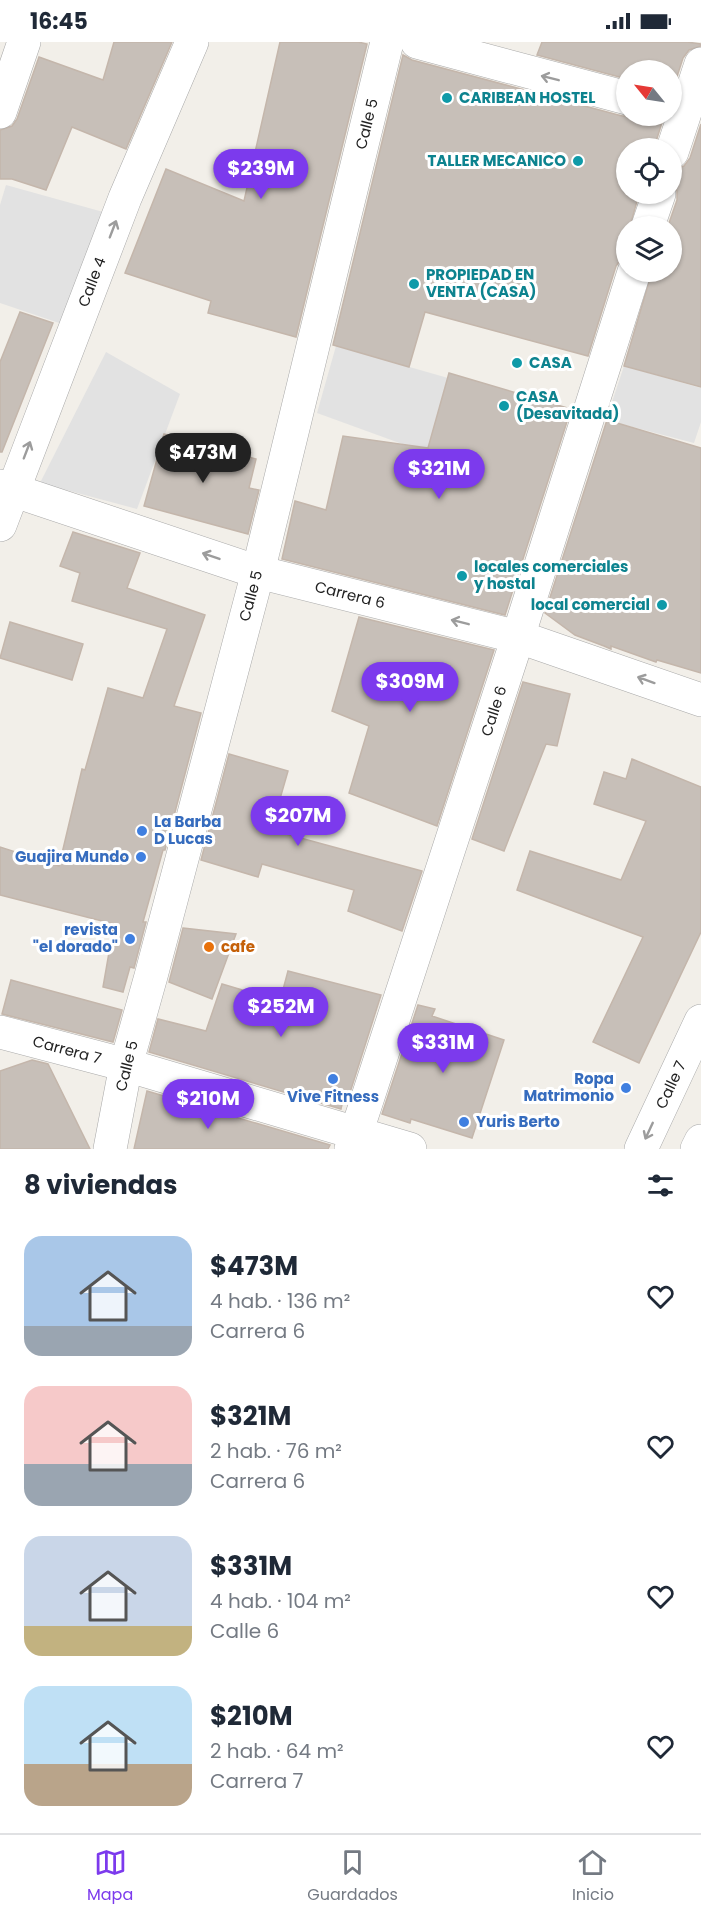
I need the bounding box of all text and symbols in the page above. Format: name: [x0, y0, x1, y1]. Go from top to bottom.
text: 16:45: [30, 6, 88, 37]
north arrow: [616, 60, 682, 126]
map controls: [616, 60, 682, 282]
one-way arrow: [541, 71, 560, 83]
place label: CARIBEAN HOSTEL: [459, 87, 595, 108]
marker: CARIBEAN HOSTEL: [440, 91, 454, 105]
street label: Calle 5: [350, 96, 383, 152]
button: locate: [616, 138, 682, 204]
pin: $239M: [219, 149, 303, 200]
place label: TALLER MECANICO: [427, 150, 566, 171]
text: $239M: [227, 154, 295, 182]
marker: TALLER MECANICO: [571, 154, 585, 168]
button: layers: [616, 216, 682, 282]
one-way arrow: [108, 220, 119, 239]
street label: Calle 4: [72, 254, 111, 310]
place label: PROPIEDAD EN VENTA (CASA): [426, 264, 537, 302]
marker: PROPIEDAD EN VENTA (CASA): [407, 277, 421, 291]
place label: CASA: [529, 352, 572, 373]
marker: CASA: [510, 356, 524, 370]
place label: CASA (Desavitada): [516, 386, 619, 424]
marker: CASA (Desavitada): [497, 399, 511, 413]
pin: $473M: [161, 433, 245, 484]
text: $473M: [169, 438, 237, 466]
one-way arrow: [23, 441, 34, 460]
pin: $321M: [397, 449, 481, 500]
text: $321M: [408, 454, 470, 482]
one-way arrow: [202, 550, 221, 561]
place label: locales comerciales y hostal: [473, 556, 628, 594]
street label: Calle 5: [234, 568, 267, 624]
marker: locales comerciales y hostal: [455, 569, 469, 583]
street label: Carrera 6: [313, 576, 387, 613]
place label: local comercial: [531, 594, 650, 615]
marker: local comercial: [655, 598, 669, 612]
one-way arrow: [451, 616, 470, 628]
pin: $309M: [368, 662, 452, 713]
text: $309M: [376, 667, 444, 695]
one-way arrow: [637, 674, 656, 685]
street label: Calle 6: [476, 683, 512, 739]
pin: $207M: [256, 796, 340, 847]
text: $207M: [265, 801, 331, 829]
place label: La Barba D Lucas: [154, 811, 221, 849]
marker: La Barba D Lucas: [135, 824, 149, 838]
place label: Guajira Mundo: [15, 846, 129, 867]
marker: Guajira Mundo: [134, 850, 148, 864]
place label: revista "el dorado": [33, 919, 118, 957]
marker: revista "el dorado": [123, 932, 137, 946]
place label: cafe: [221, 936, 255, 957]
marker: cafe: [202, 940, 216, 954]
pin: $252M: [239, 987, 323, 1038]
text: $252M: [247, 992, 315, 1020]
pin: $331M: [401, 1023, 485, 1074]
text: $331M: [411, 1028, 475, 1056]
street label: Carrera 7: [31, 1030, 104, 1069]
street label: Calle 5: [110, 1038, 143, 1094]
street label: Calle 7: [650, 1057, 691, 1112]
place label: Ropa Matrimonio: [524, 1068, 614, 1106]
marker: Vive Fitness: [326, 1072, 340, 1086]
pin: $210M: [166, 1079, 250, 1130]
marker: Ropa Matrimonio: [619, 1081, 633, 1095]
text: $210M: [176, 1084, 240, 1112]
place label: Vive Fitness: [287, 1086, 379, 1107]
place label: Yuris Berto: [476, 1111, 560, 1132]
marker: Yuris Berto: [457, 1115, 471, 1129]
one-way arrow: [643, 1121, 655, 1139]
text: 8 viviendas: [24, 1167, 178, 1203]
icon: filters: [644, 1169, 677, 1202]
text: $473M: [210, 1248, 298, 1284]
icon: home: [72, 1260, 144, 1332]
icon: heart: [644, 1280, 677, 1313]
text: 4 hab. · 136 m²: [210, 1287, 350, 1315]
text: Carrera 6: [210, 1317, 305, 1345]
text: $321M: [210, 1398, 291, 1434]
icon: home: [72, 1410, 144, 1482]
icon: heart: [644, 1430, 677, 1463]
text: 2 hab. · 76 m²: [210, 1437, 342, 1465]
text: Carrera 6: [210, 1467, 305, 1495]
text: $331M: [210, 1548, 292, 1584]
icon: home: [72, 1560, 144, 1632]
icon: heart: [644, 1580, 677, 1613]
text: 4 hab. · 104 m²: [210, 1587, 351, 1615]
text: Calle 6: [210, 1617, 279, 1645]
text: $210M: [210, 1698, 293, 1734]
icon: home: [72, 1710, 144, 1782]
icon: heart: [644, 1730, 677, 1763]
text: 2 hab. · 64 m²: [210, 1737, 344, 1765]
text: Carrera 7: [210, 1767, 304, 1795]
tab: Mapa: [87, 1846, 133, 1907]
tab: Guardados: [307, 1846, 398, 1907]
tab: Inicio: [572, 1846, 614, 1907]

